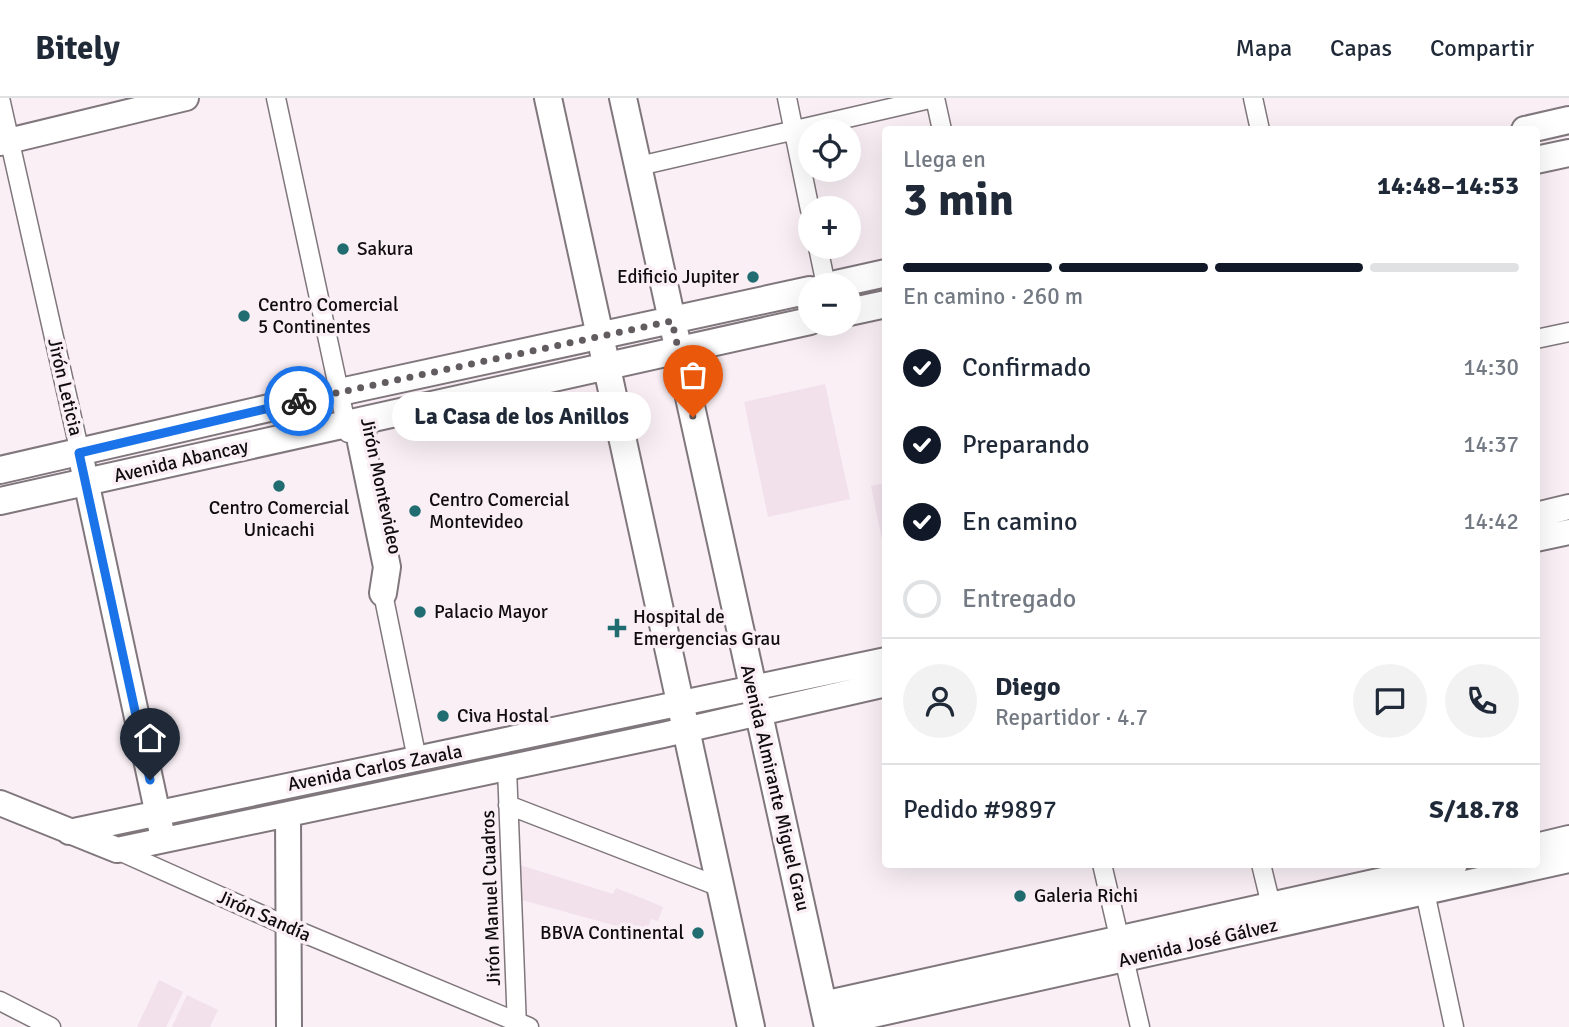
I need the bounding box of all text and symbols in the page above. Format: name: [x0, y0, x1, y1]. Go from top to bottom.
text: Bitely: [35, 28, 120, 69]
text: Mapa: [1236, 33, 1292, 63]
text: Capas: [1330, 33, 1392, 63]
text: Compartir: [1430, 33, 1534, 63]
map controls: [798, 119, 861, 336]
button: locate: [798, 119, 861, 182]
text: Llega en: [903, 145, 986, 174]
text: 14:48–14:53: [1377, 170, 1519, 202]
text: 3 min: [903, 172, 1014, 228]
button: +: [798, 196, 861, 259]
place label: Sakura: [357, 237, 413, 261]
marker: Sakura: [335, 241, 351, 257]
place label: Edificio Jupiter: [617, 265, 739, 289]
marker: Edificio Jupiter: [745, 269, 761, 285]
button: −: [798, 273, 861, 336]
text: En camino · 260 m: [903, 282, 1083, 311]
place label: Centro Comercial 5 Continentes: [258, 293, 399, 339]
marker: Centro Comercial 5 Continentes: [236, 308, 252, 324]
street label: Jirón Leticia: [42, 336, 88, 438]
pin: [663, 345, 723, 417]
icon: check: [903, 349, 941, 387]
text: Confirmado: [962, 352, 1091, 384]
text: 14:30: [1463, 353, 1519, 382]
icon: bag: [674, 356, 712, 394]
courier: [264, 366, 334, 436]
icon: bike: [280, 382, 318, 420]
callout: La Casa de los Anillos: [392, 392, 651, 442]
text: La Casa de los Anillos: [414, 402, 629, 431]
street label: Jirón Montevideo: [355, 415, 407, 557]
icon: check: [903, 426, 941, 464]
text: Preparando: [962, 429, 1089, 461]
text: 14:37: [1463, 430, 1519, 459]
street label: Avenida Abancay: [111, 434, 251, 488]
marker: Centro Comercial Unicachi: [271, 478, 287, 494]
place label: Centro Comercial Montevideo: [429, 488, 570, 534]
place label: Centro Comercial Unicachi: [209, 496, 349, 542]
marker: Centro Comercial Montevideo: [407, 503, 423, 519]
icon: check: [903, 503, 941, 541]
text: En camino: [962, 506, 1078, 538]
text: 14:42: [1463, 507, 1519, 536]
text: Entregado: [962, 583, 1076, 615]
place label: Palacio Mayor: [434, 600, 548, 624]
marker: Palacio Mayor: [412, 604, 428, 620]
place label: Hospital de Emergencias Grau: [633, 605, 781, 651]
marker: Hospital de Emergencias Grau: [607, 618, 627, 638]
street label: Avenida Almirante Miguel Grau: [735, 662, 815, 914]
button: person: [903, 664, 977, 738]
button: chat: [1353, 664, 1427, 738]
button: phone: [1445, 664, 1519, 738]
text: Diego: [995, 671, 1061, 703]
text: Repartidor · 4.7: [995, 703, 1148, 732]
place label: Civa Hostal: [457, 704, 549, 728]
pin: [120, 708, 180, 780]
marker: Civa Hostal: [435, 708, 451, 724]
icon: home: [131, 719, 169, 757]
street label: Avenida Carlos Zavala: [286, 739, 464, 797]
text: Pedido #9897: [903, 794, 1057, 826]
text: S/18.78: [1429, 794, 1519, 826]
street label: Jirón Manuel Cuadros: [476, 810, 506, 986]
place label: Galeria Richi: [1034, 884, 1138, 908]
street label: Jirón Sandía: [213, 885, 315, 947]
marker: Galeria Richi: [1012, 888, 1028, 904]
street label: Avenida José Gálvez: [1116, 913, 1280, 973]
place label: BBVA Continental: [540, 921, 684, 945]
marker: BBVA Continental: [690, 925, 706, 941]

